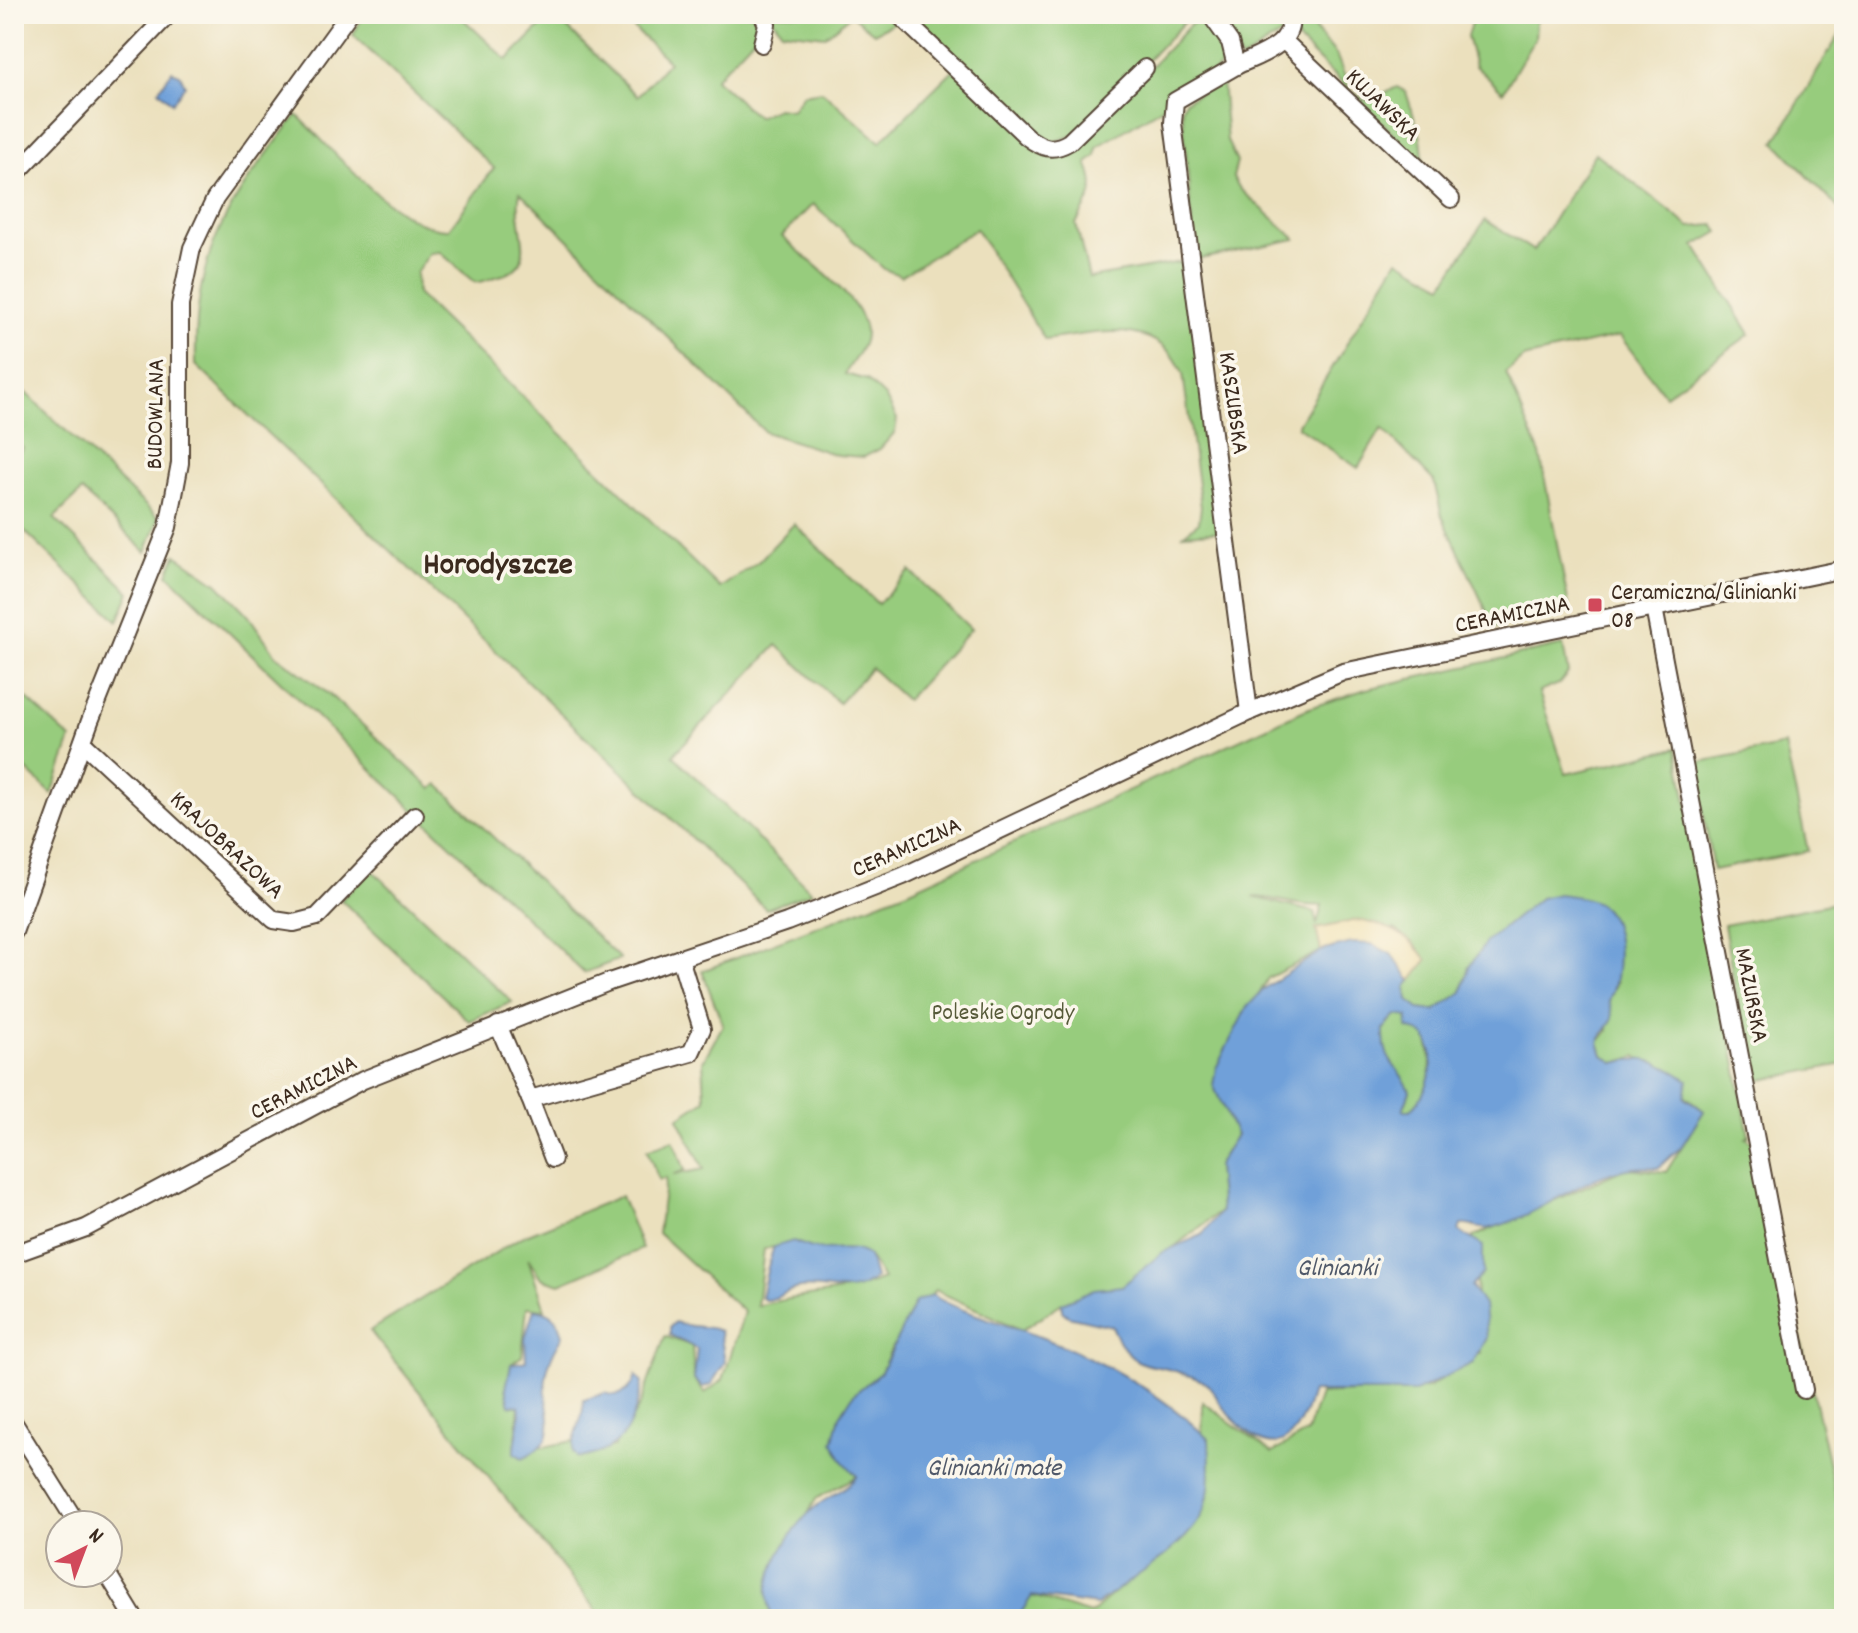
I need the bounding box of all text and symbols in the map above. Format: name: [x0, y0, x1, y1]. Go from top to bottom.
street label: KUJAWSKA: [1337, 62, 1427, 151]
street label: KASZUBSKA: [1208, 350, 1256, 457]
street label: BUDOWLANA: [139, 358, 175, 470]
district label: Horodyszcze: [423, 544, 573, 590]
place label: Ceramiczna/Glinianki 08: [1611, 577, 1797, 639]
street label: CERAMICZNA: [1452, 588, 1573, 644]
marker: Ceramiczna/Glinianki 08: [1586, 596, 1604, 614]
street label: KRAJOBRAZOWA: [161, 784, 291, 908]
street label: CERAMICZNA: [847, 810, 967, 888]
street label: MAZURSKA: [1724, 945, 1776, 1046]
park label: Poleskie Ogrody: [931, 997, 1076, 1031]
street label: CERAMICZNA: [245, 1047, 364, 1130]
water label: Glinianki: [1297, 1251, 1381, 1288]
water label: Glinianki małe: [927, 1451, 1063, 1488]
north arrow: [44, 1509, 124, 1589]
text: N: [81, 1522, 110, 1552]

